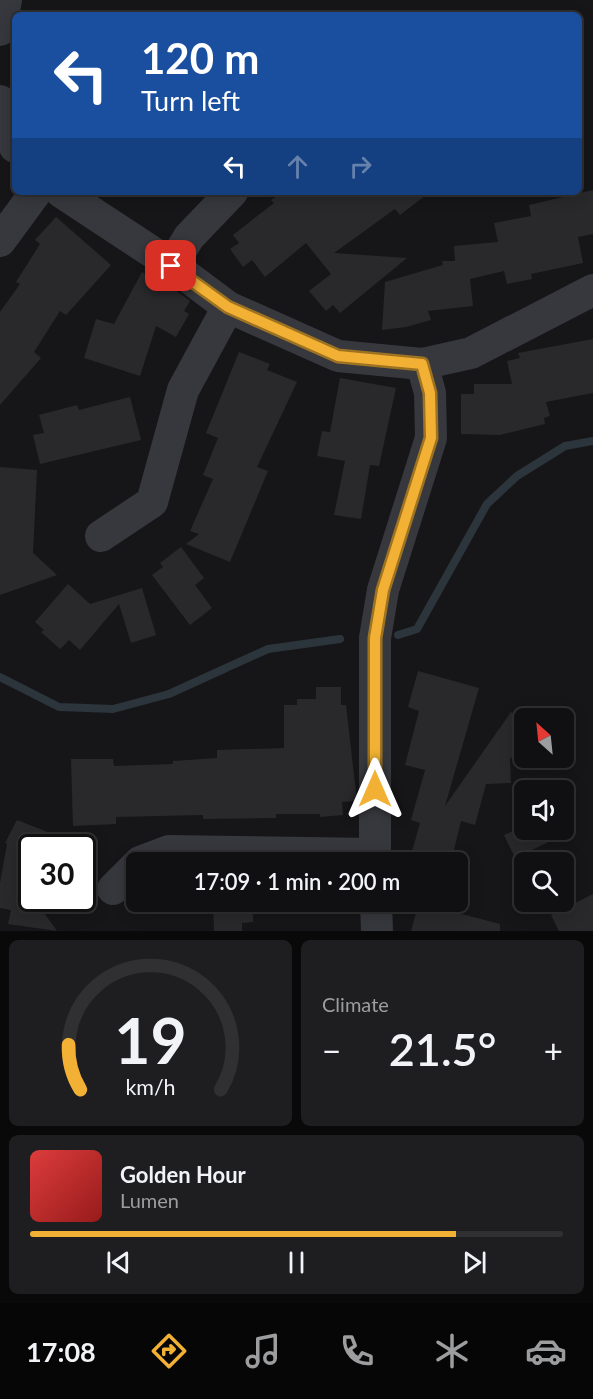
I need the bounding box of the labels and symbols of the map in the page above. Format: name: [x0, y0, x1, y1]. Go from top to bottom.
pin: [145, 240, 196, 291]
north arrow: [514, 708, 574, 768]
position arrow: [343, 757, 407, 821]
speed limit sign: 30: [18, 834, 96, 912]

